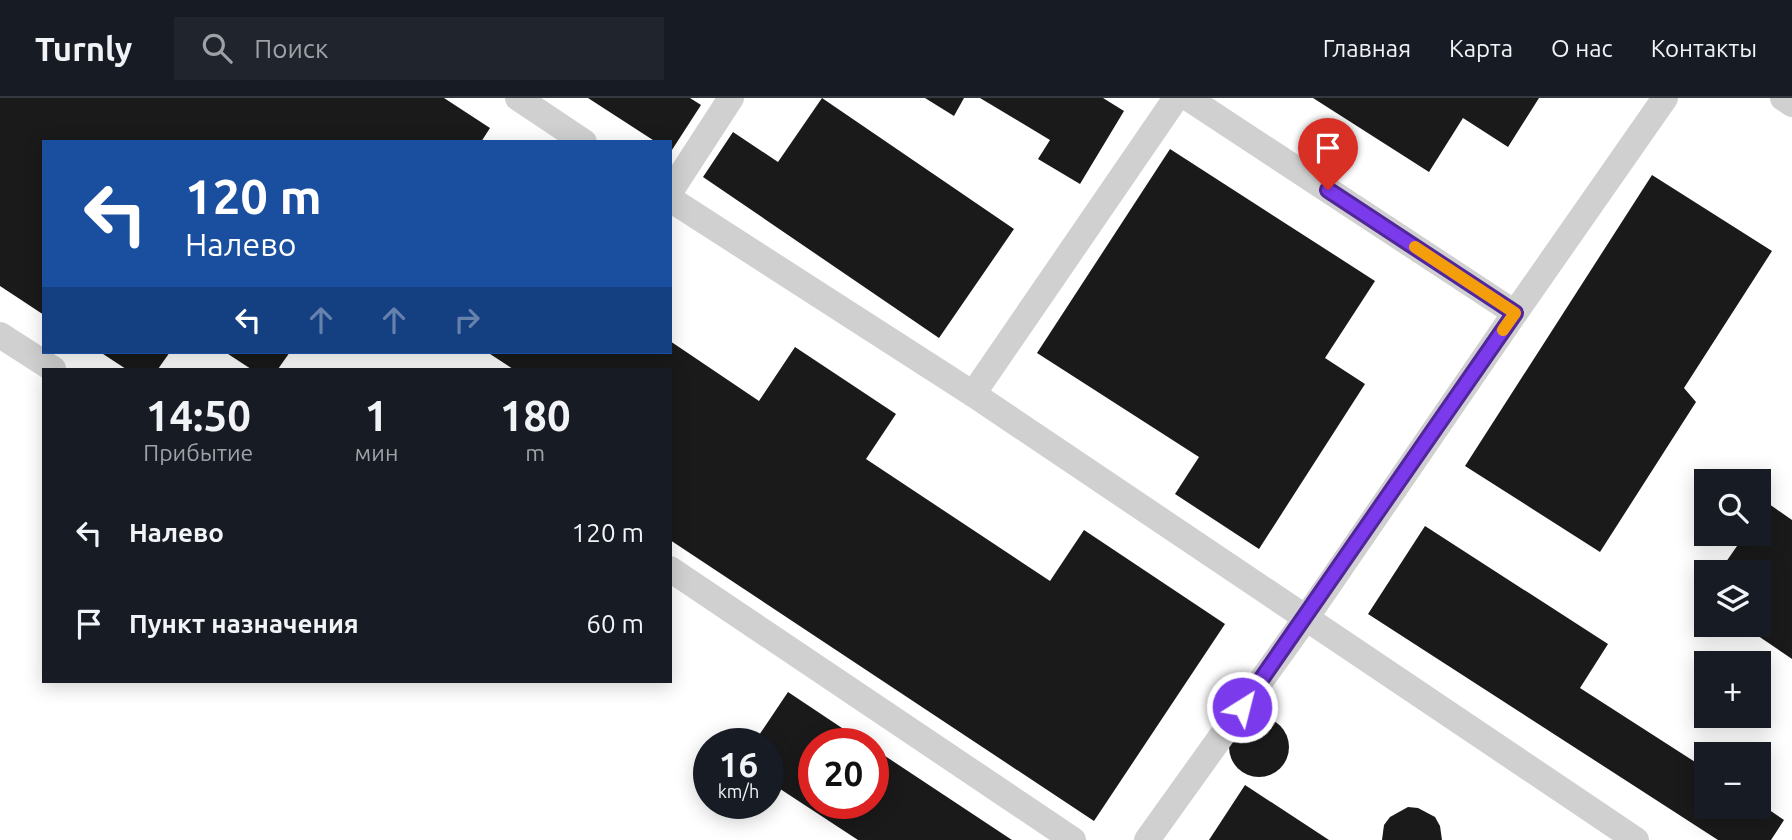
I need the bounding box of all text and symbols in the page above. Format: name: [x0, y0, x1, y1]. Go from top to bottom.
search box: [174, 17, 664, 80]
icon: search: [198, 29, 236, 67]
text: Turnly: [35, 30, 132, 67]
text: Поиск: [254, 34, 328, 63]
text: Главная: [1323, 35, 1411, 62]
text: Карта: [1449, 35, 1513, 62]
text: О нас: [1551, 35, 1613, 62]
text: Контакты: [1651, 35, 1757, 62]
pin: [1298, 118, 1358, 190]
icon: arrive: [1309, 129, 1347, 167]
icon: left: [70, 168, 161, 259]
text: 120 m: [185, 168, 322, 223]
text: Налево: [185, 226, 297, 262]
icon: left: [229, 301, 267, 339]
icon: ahead: [302, 301, 340, 339]
icon: ahead: [375, 301, 413, 339]
icon: right: [448, 301, 486, 339]
text: 14:50: [146, 392, 251, 439]
text: 1: [365, 392, 388, 439]
text: 180: [500, 392, 571, 439]
text: Прибытие: [143, 440, 253, 465]
text: мин: [355, 440, 398, 465]
text: m: [525, 440, 545, 465]
map controls: [1694, 469, 1771, 819]
button: search: [1694, 469, 1771, 546]
icon: left: [70, 514, 108, 552]
text: Налево: [129, 518, 224, 547]
text: 120 m: [572, 518, 644, 547]
button: layers: [1694, 560, 1771, 637]
icon: arrive: [70, 605, 108, 643]
text: Пункт назначения: [129, 609, 359, 638]
text: 60 m: [586, 609, 644, 638]
button: +: [1694, 651, 1771, 728]
position arrow: [1205, 670, 1279, 744]
speed limit sign: 20: [798, 728, 889, 819]
button: −: [1694, 742, 1771, 819]
text: 16: [719, 744, 758, 784]
text: km/h: [718, 781, 759, 801]

